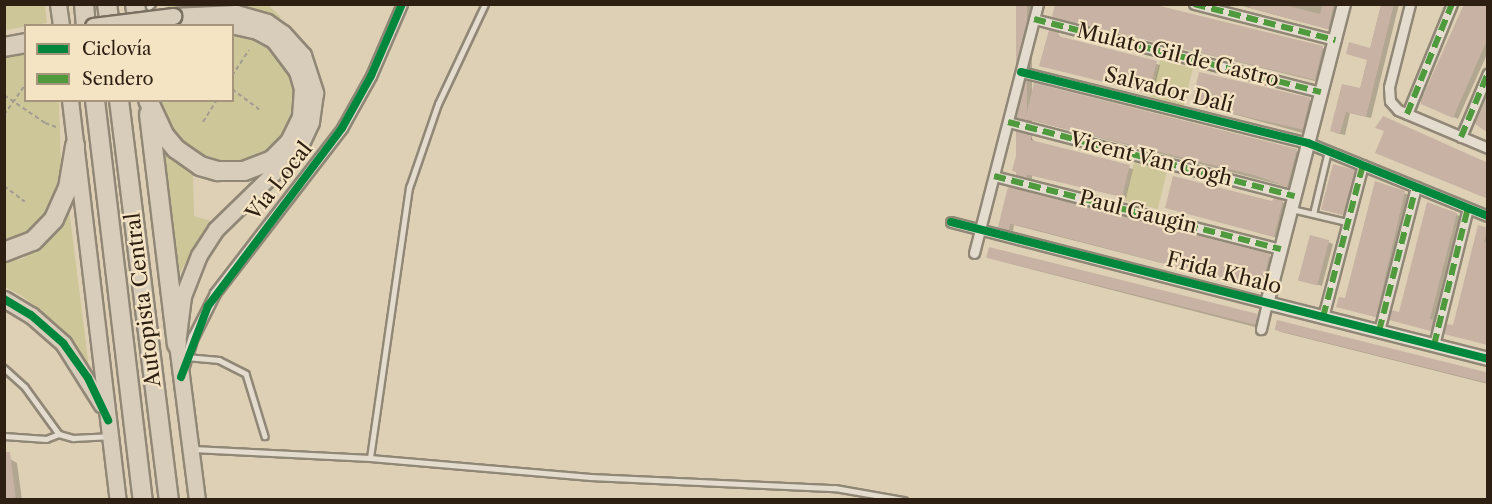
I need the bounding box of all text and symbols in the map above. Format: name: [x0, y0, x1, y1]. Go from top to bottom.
street label: Mulato Gil de Castro: [1074, 18, 1282, 92]
legend: [24, 24, 234, 102]
text: Ciclovía: [82, 38, 151, 60]
street label: Salvador Dalí: [1102, 62, 1236, 118]
text: Sendero: [82, 68, 154, 90]
street label: Vicent Van Gogh: [1067, 127, 1235, 191]
street label: Vía Local: [240, 137, 318, 225]
street label: Paul Gaugin: [1076, 185, 1200, 239]
street label: Autopista Central: [120, 211, 166, 389]
street label: Frida Khalo: [1164, 247, 1284, 299]

